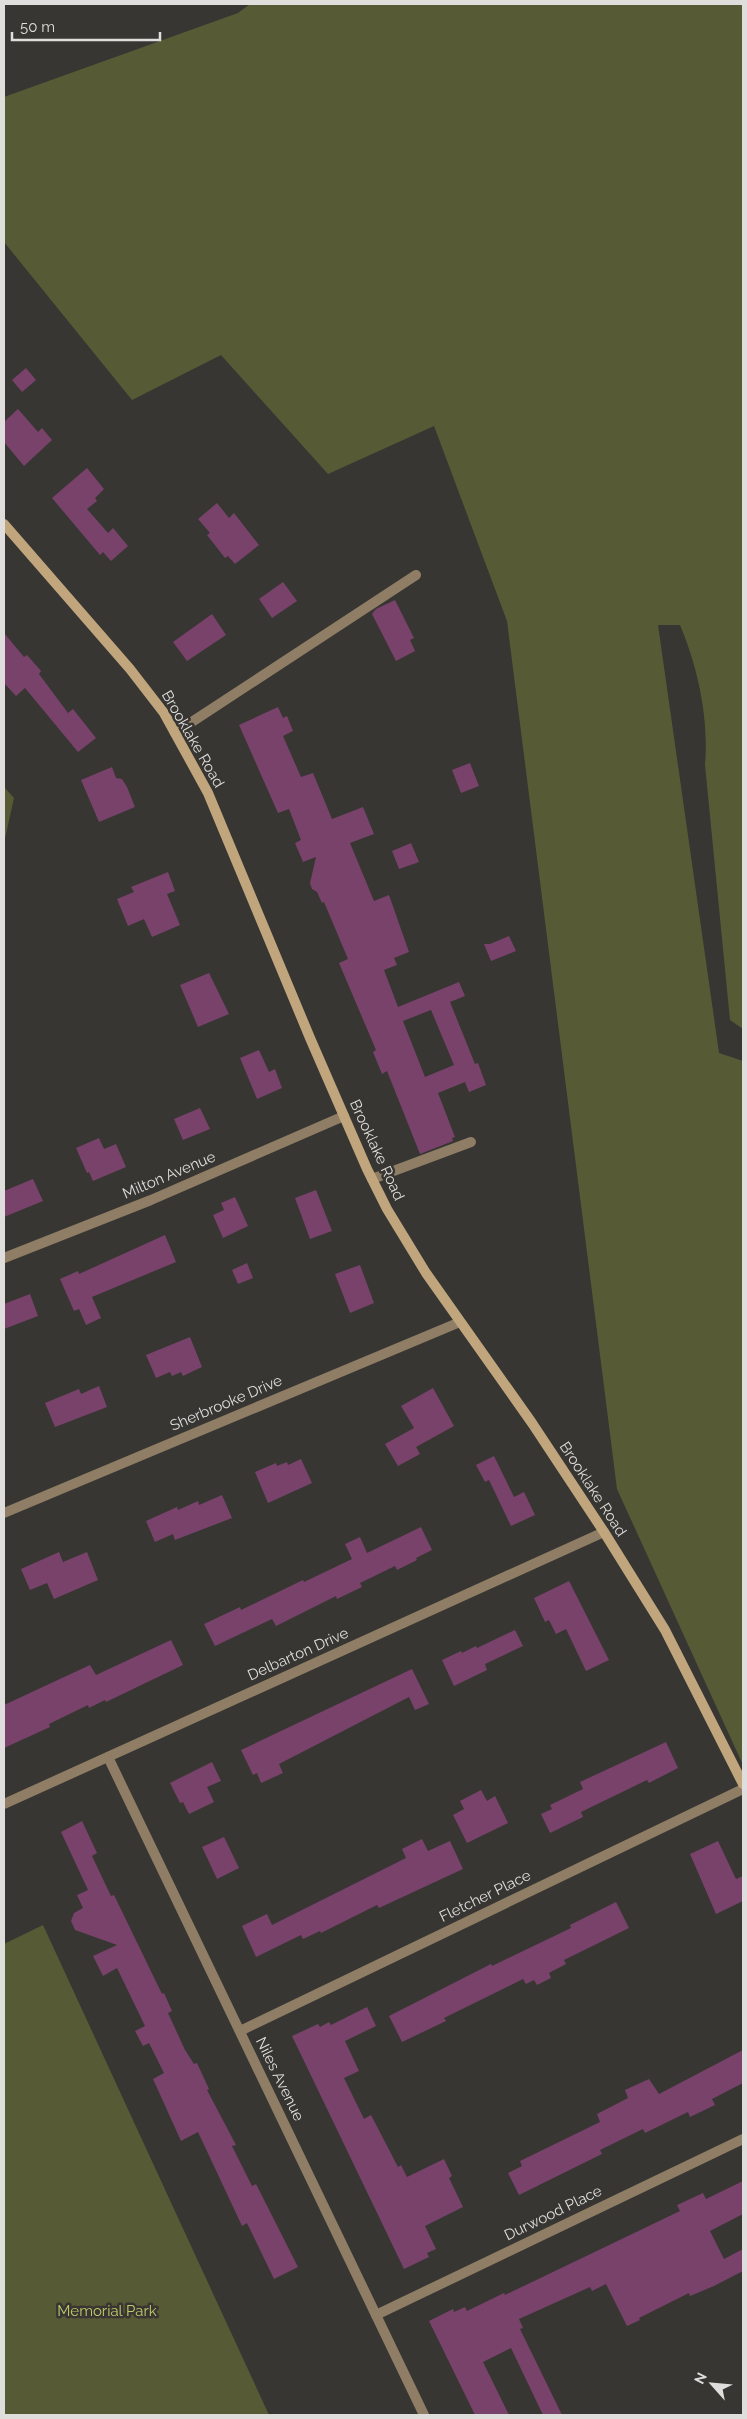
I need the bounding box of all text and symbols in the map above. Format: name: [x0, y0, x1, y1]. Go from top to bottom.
scale bar: [12, 10, 160, 42]
text: 50 m: [20, 18, 55, 36]
street label: Brooklake Road: [158, 687, 228, 791]
street label: Brooklake Road: [346, 1097, 408, 1203]
street label: Milton Avenue: [120, 1147, 218, 1203]
street label: Sherbrooke Drive: [167, 1371, 285, 1435]
street label: Brooklake Road: [556, 1438, 630, 1540]
street label: Delbarton Drive: [245, 1624, 351, 1684]
street label: Fletcher Place: [436, 1866, 534, 1926]
street label: Niles Avenue: [252, 2034, 308, 2124]
street label: Durwood Place: [501, 2182, 605, 2244]
park label: Memorial Park: [57, 2302, 157, 2320]
north arrow: [687, 2359, 737, 2409]
text: N: [691, 2370, 710, 2386]

